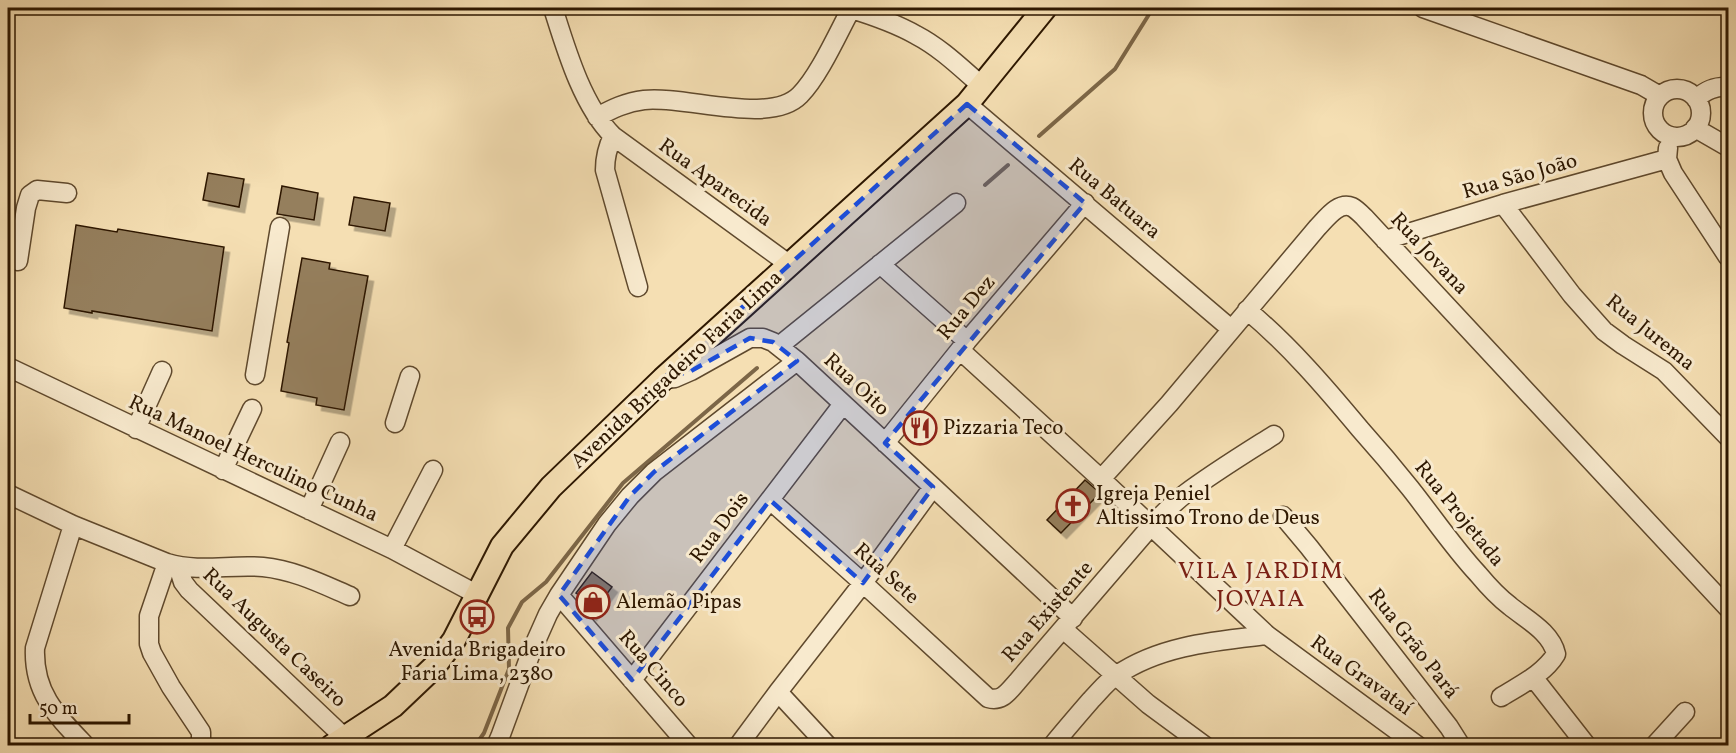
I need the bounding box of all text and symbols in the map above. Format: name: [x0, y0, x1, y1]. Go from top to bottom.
street label: Rua Aparecida: [652, 132, 778, 234]
street label: Rua São João: [1459, 147, 1581, 207]
street label: Rua Batuara: [1061, 152, 1167, 246]
street label: Rua Jovana: [1383, 206, 1475, 302]
street label: Avenida Brigadeiro Faria Lima: [565, 264, 789, 476]
street label: Rua Dez: [931, 269, 1003, 347]
street label: Rua Jurema: [1599, 288, 1701, 378]
street label: Rua Oito: [817, 347, 895, 423]
street label: Rua Manoel Herculino Cunha: [123, 388, 383, 530]
restaurant icon: Pizzaria Teco: [902, 410, 938, 446]
place label: Pizzaria Teco: [943, 414, 1064, 443]
street label: Rua Projetada: [1407, 455, 1511, 573]
place label: Igreja Peniel Altissimo Trono de Deus: [1096, 480, 1320, 533]
street label: Rua Dois: [684, 486, 756, 570]
church icon: Igreja Peniel Altissimo Trono de Deus: [1055, 488, 1091, 524]
street label: Rua Sete: [847, 537, 925, 611]
street label: Rua Existente: [996, 555, 1100, 669]
district label: VILA JARDIM JOVAIA: [1178, 555, 1344, 617]
street label: Rua Augusta Caseiro: [196, 562, 352, 714]
street label: Rua Grão Pará: [1361, 583, 1465, 705]
shop icon: Alemão Pipas: [575, 584, 611, 620]
place label: Alemão Pipas: [616, 588, 741, 617]
bus stop icon: Avenida Brigadeiro Faria Lima, 2380: [459, 599, 495, 635]
street label: Rua Cinco: [611, 624, 695, 714]
street label: Rua Gravataí: [1304, 629, 1419, 723]
place label: Avenida Brigadeiro Faria Lima, 2380: [388, 636, 566, 689]
scale bar: [30, 687, 129, 725]
text: 50 m: [39, 697, 78, 722]

